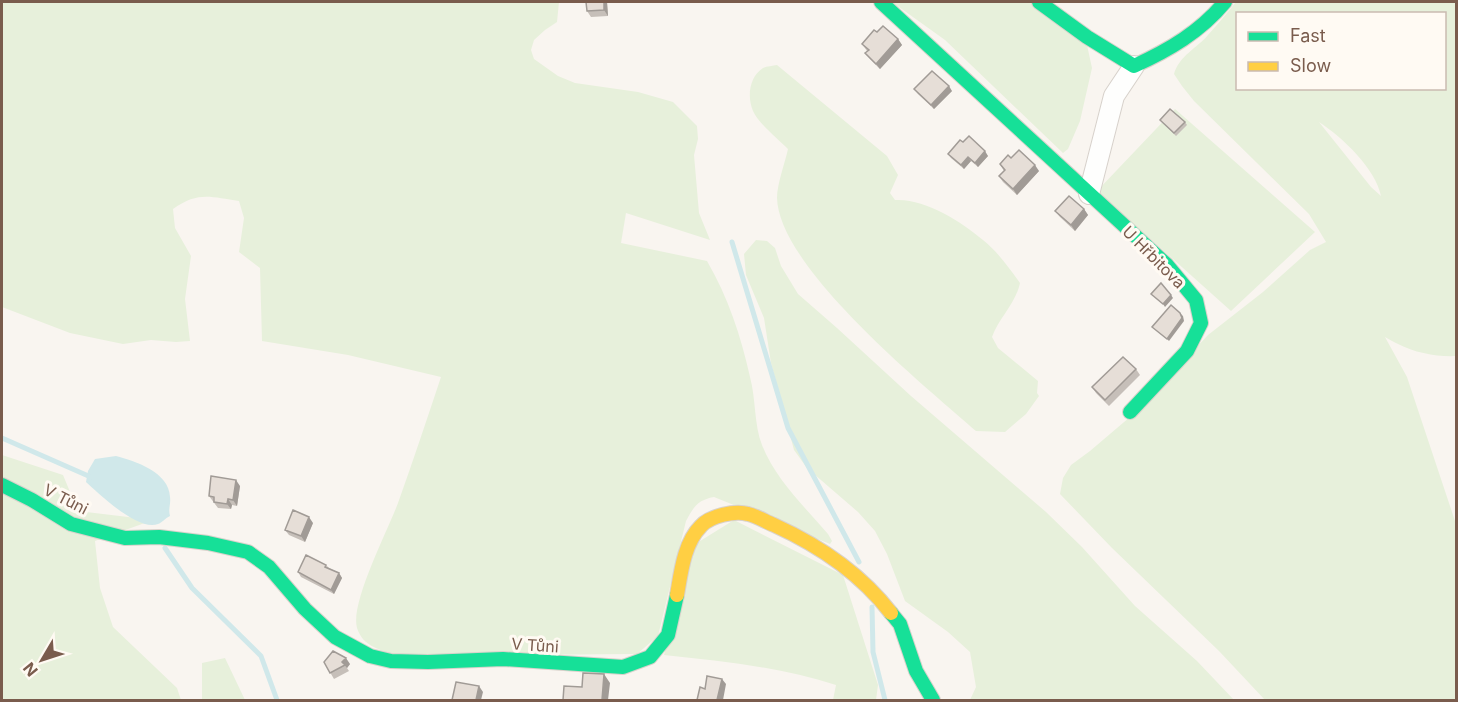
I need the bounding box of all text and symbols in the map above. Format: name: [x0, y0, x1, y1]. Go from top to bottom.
legend: [1236, 12, 1446, 90]
text: Fast: [1290, 25, 1326, 46]
text: Slow: [1290, 55, 1331, 76]
street label: U Hřbitova: [1118, 221, 1190, 293]
street label: V Tůni: [40, 479, 92, 519]
north arrow: [12, 630, 72, 690]
street label: V Tůni: [511, 633, 559, 657]
text: N: [19, 658, 42, 680]

